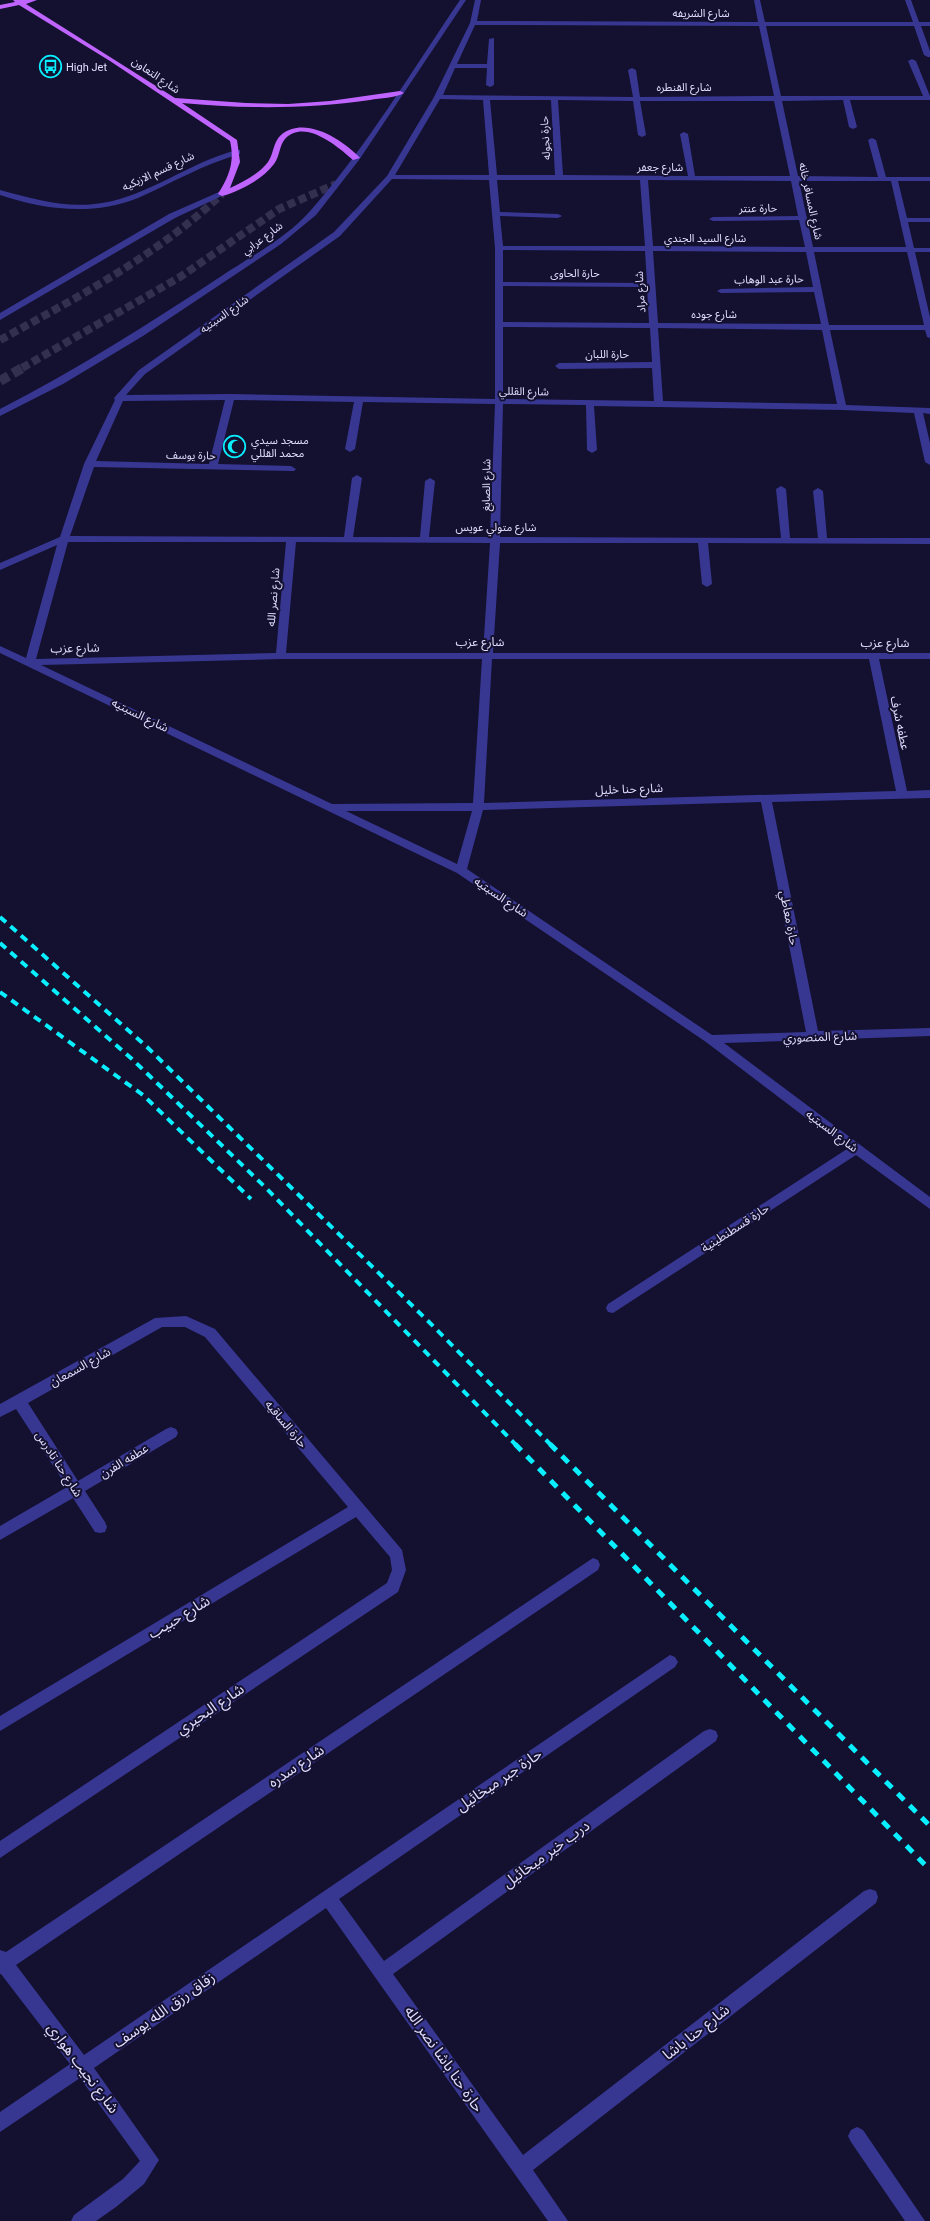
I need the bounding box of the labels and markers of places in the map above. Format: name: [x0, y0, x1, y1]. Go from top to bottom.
bus stop icon: High Jet: [38, 55, 62, 79]
place label: High Jet: [66, 61, 107, 74]
mosque icon: مسجد سيدي محمد القللي: [223, 434, 247, 458]
place label: مسجد سيدي محمد القللي: [251, 434, 309, 463]

